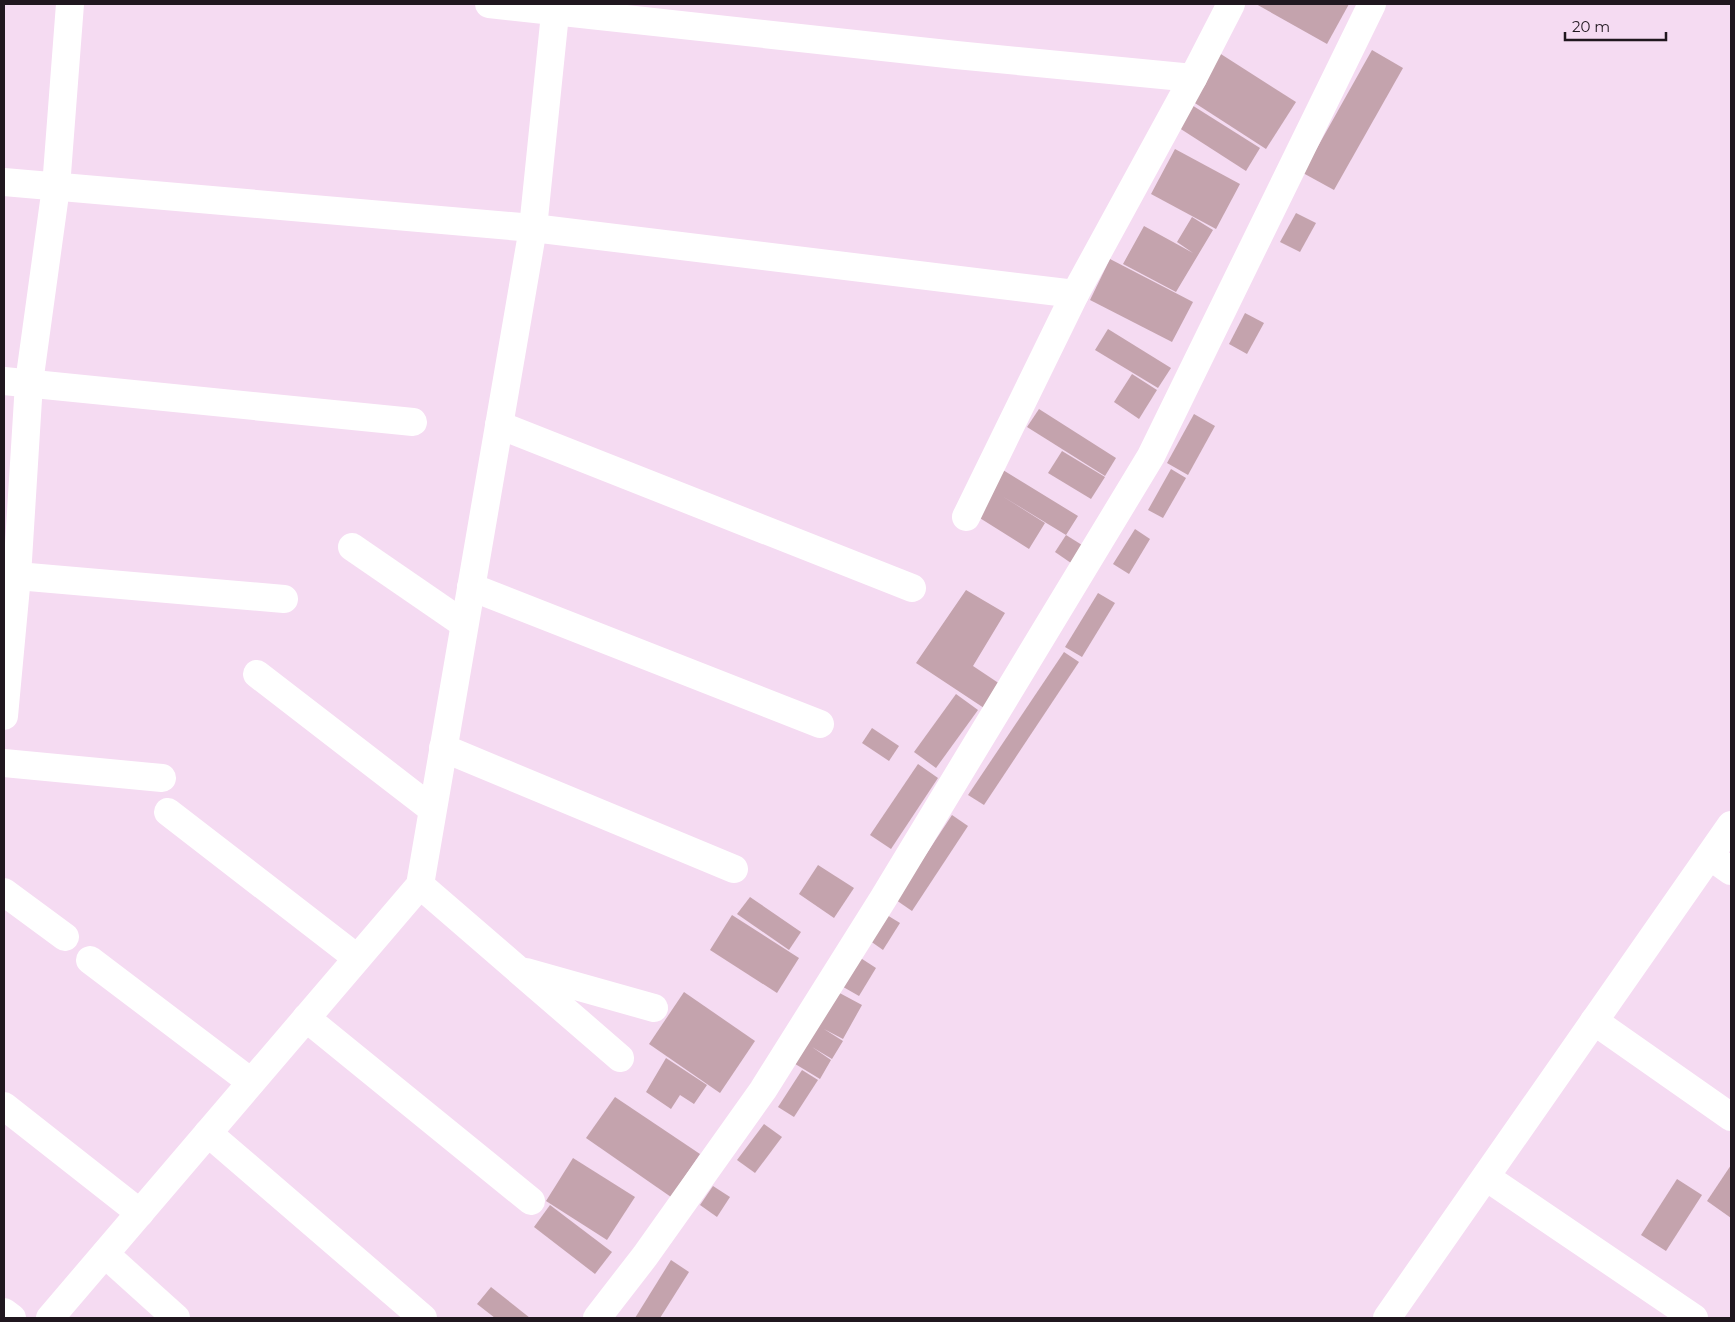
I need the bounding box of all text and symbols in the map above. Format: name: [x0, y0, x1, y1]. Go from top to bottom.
scale bar: [1565, 10, 1666, 42]
text: 20 m: [1572, 17, 1610, 36]

